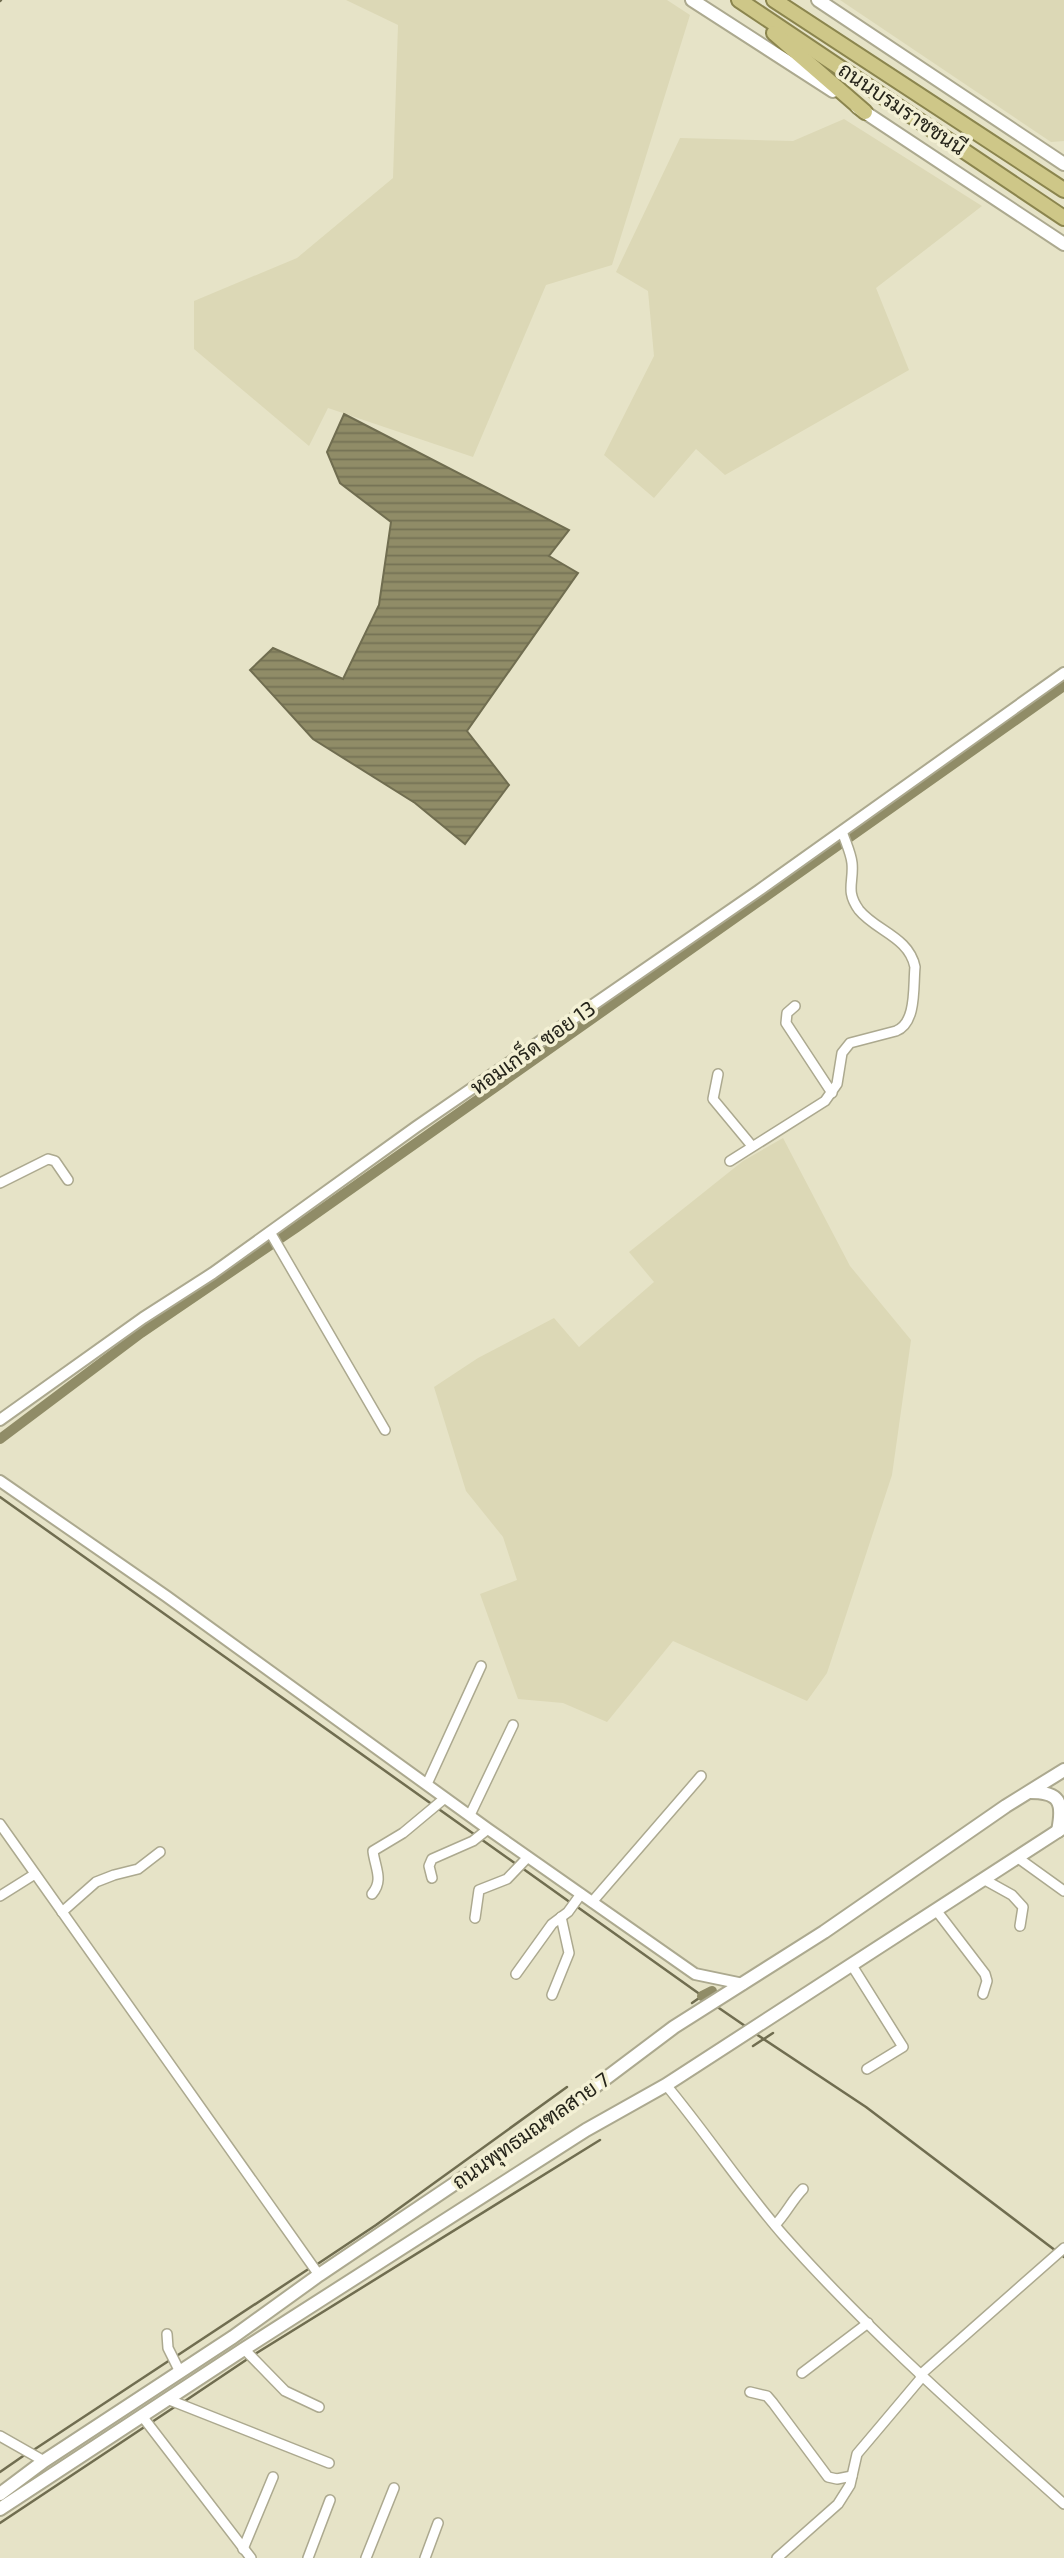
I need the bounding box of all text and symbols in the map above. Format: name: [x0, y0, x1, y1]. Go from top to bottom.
street label: ถนนบรมราชชนนี: [834, 56, 971, 160]
street label: หอมเกร็ด ซอย 13: [464, 994, 599, 1099]
street label: ถนนพุทธมณฑลสาย 7: [447, 2066, 616, 2196]

